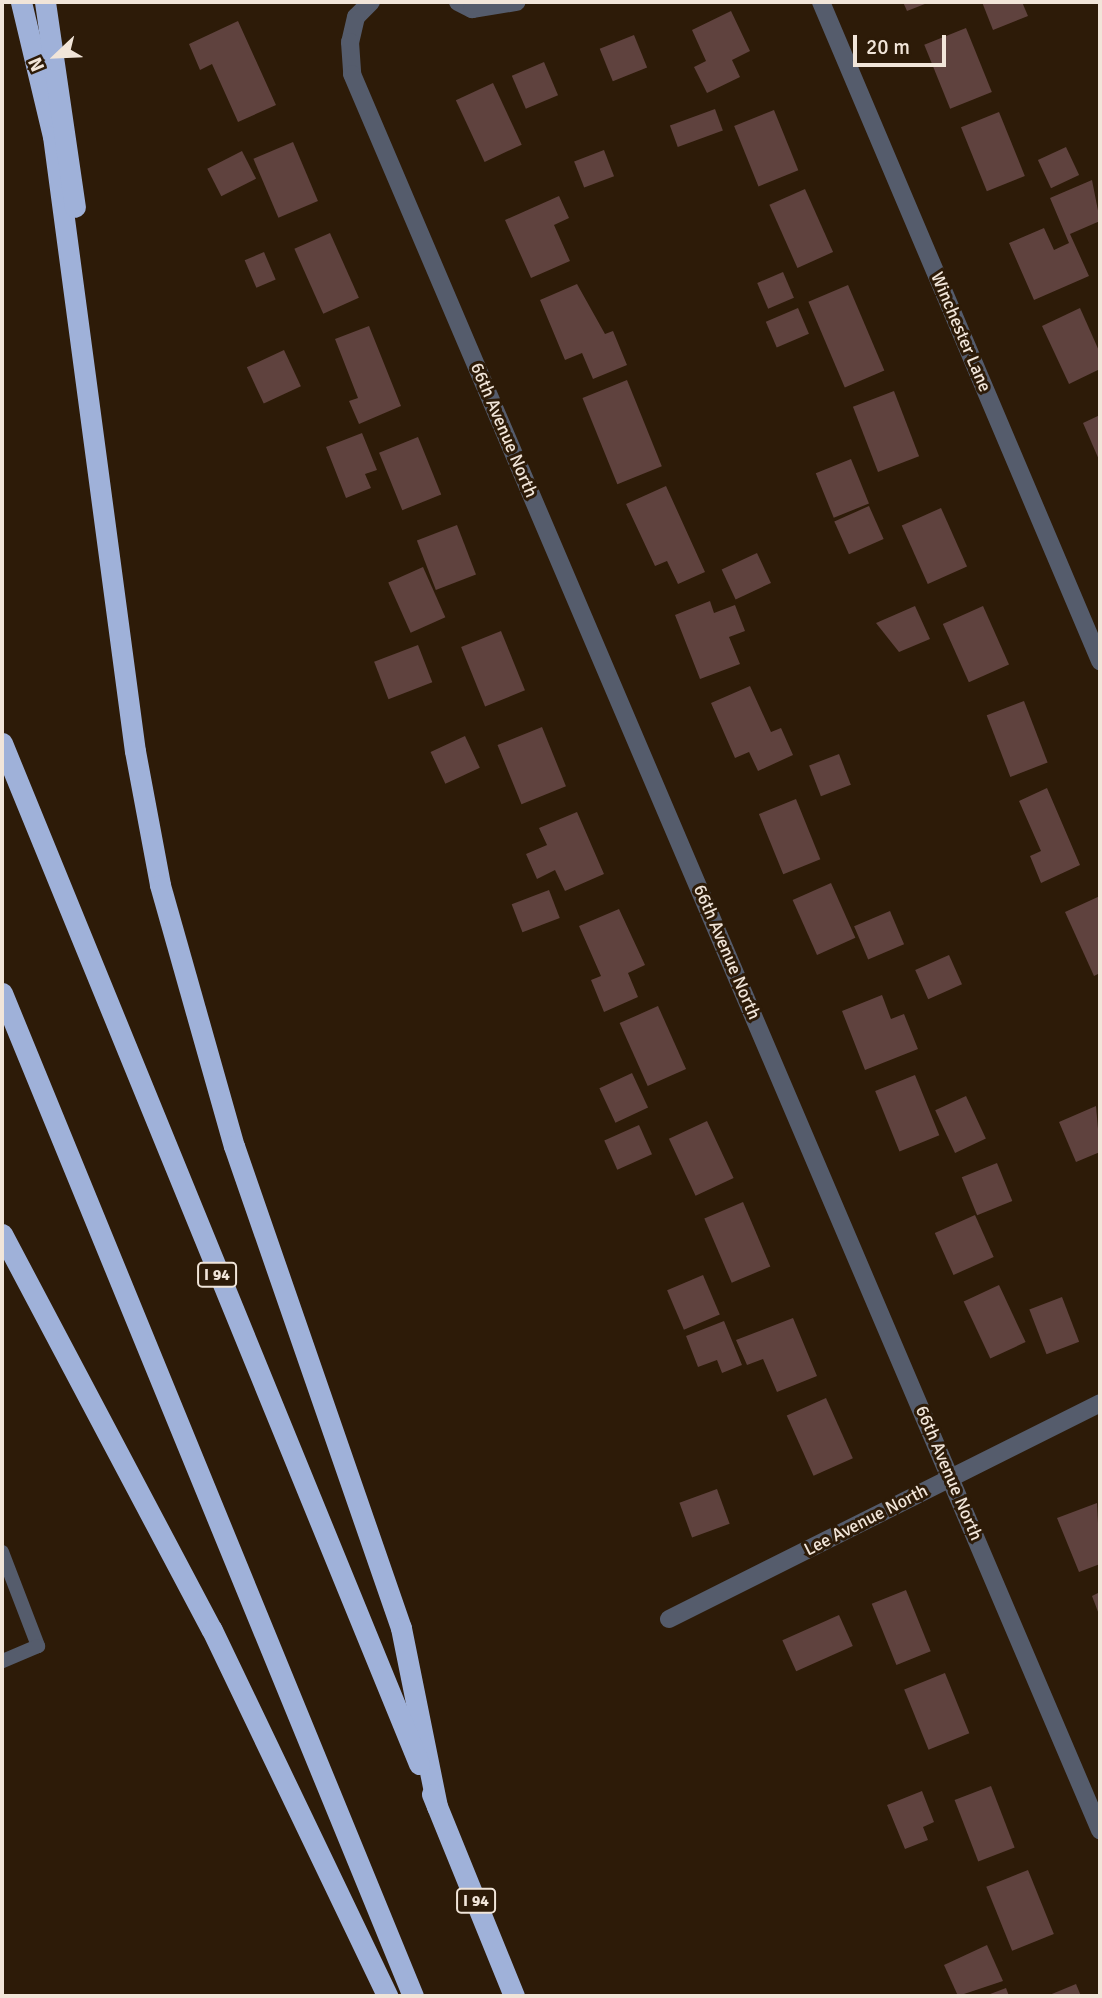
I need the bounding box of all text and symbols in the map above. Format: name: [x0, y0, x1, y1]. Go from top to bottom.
north arrow: [21, 21, 91, 91]
scale bar: [857, 21, 950, 65]
text: 20 m: [866, 34, 910, 60]
text: N: [23, 53, 50, 75]
street label: Winchester Lane: [926, 269, 996, 395]
street label: 66th Avenue North: [466, 359, 542, 501]
street label: 66th Avenue North: [689, 881, 765, 1023]
road number: I 94: [196, 1262, 238, 1288]
street label: 66th Avenue North: [911, 1402, 987, 1544]
street label: Lee Avenue North: [801, 1480, 931, 1560]
road number: I 94: [455, 1888, 497, 1913]

